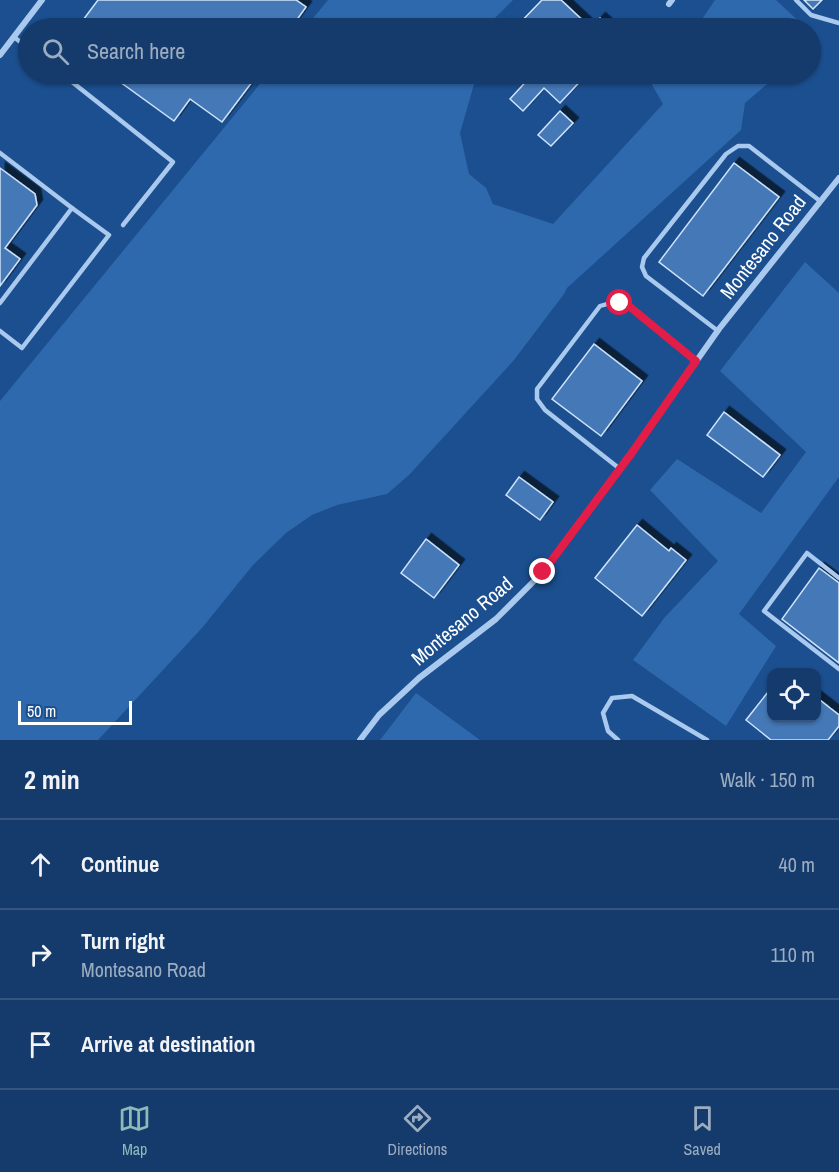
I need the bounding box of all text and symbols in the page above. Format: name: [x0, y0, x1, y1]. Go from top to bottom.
search box: [18, 18, 821, 84]
icon: search: [39, 35, 72, 68]
text: Search here: [87, 36, 185, 66]
street label: Montesano Road: [714, 189, 812, 304]
route start: [606, 289, 632, 315]
route end: [529, 558, 555, 584]
street label: Montesano Road: [405, 570, 518, 671]
map controls: [767, 668, 821, 722]
button: locate: [767, 668, 821, 722]
scale bar: [18, 698, 132, 726]
text: 50 m: [27, 700, 56, 722]
text: 2 min: [24, 762, 80, 797]
text: Walk · 150 m: [720, 766, 815, 793]
icon: ahead: [24, 848, 57, 881]
text: Continue: [81, 849, 159, 879]
text: 40 m: [779, 851, 815, 878]
text: Turn right: [81, 926, 165, 956]
icon: right: [24, 938, 57, 971]
text: 110 m: [771, 941, 815, 968]
text: Montesano Road: [81, 956, 206, 983]
icon: arrive: [24, 1028, 57, 1061]
text: Arrive at destination: [81, 1029, 255, 1059]
tab: Map: [118, 1102, 151, 1160]
tab: Directions: [387, 1102, 447, 1160]
tab: Saved: [684, 1102, 721, 1160]

